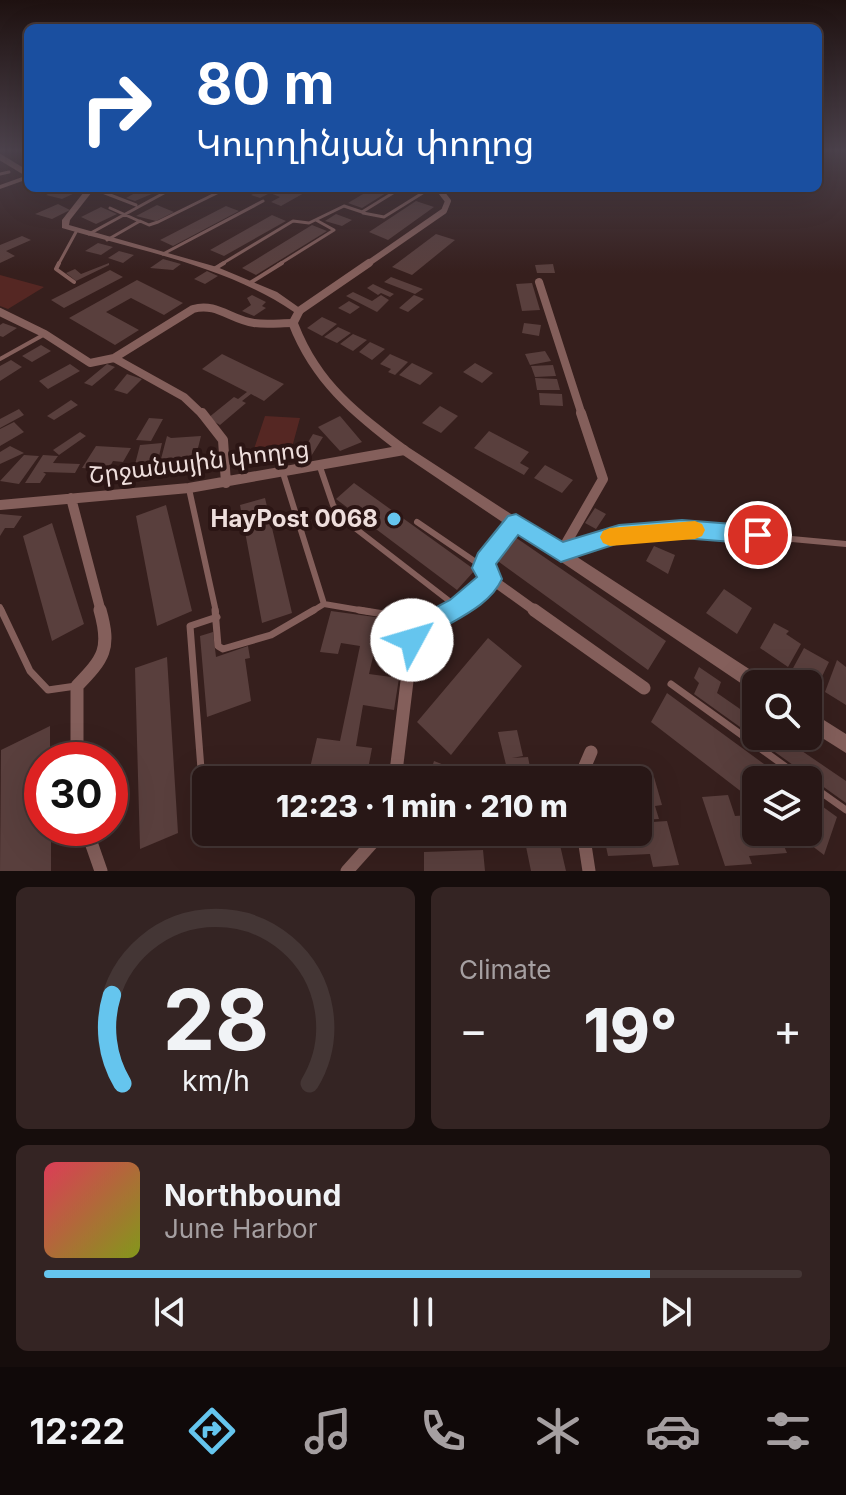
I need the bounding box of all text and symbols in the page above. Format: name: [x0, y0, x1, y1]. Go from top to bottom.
text: 80 m: [196, 50, 335, 118]
icon: right: [64, 56, 168, 160]
text: Կուրղինյան փողոց: [196, 121, 534, 165]
street label: Շրջանային փողոց: [87, 434, 311, 489]
pin: [724, 501, 792, 569]
place label: HayPost 0068: [210, 504, 378, 533]
marker: HayPost 0068: [385, 510, 403, 528]
icon: arrive: [736, 513, 780, 557]
position arrow: [370, 598, 454, 682]
map controls: [742, 670, 822, 846]
button: search: [742, 670, 822, 750]
speed limit sign: 30: [24, 742, 128, 846]
button: layers: [742, 766, 822, 846]
text: 12:23 · 1 min · 210 m: [276, 788, 568, 824]
text: Climate: [459, 954, 551, 985]
text: 28: [162, 969, 269, 1070]
text: 19°: [584, 994, 677, 1066]
text: −: [459, 1003, 488, 1057]
text: +: [773, 1003, 802, 1057]
text: km/h: [182, 1063, 249, 1098]
text: Northbound: [164, 1177, 341, 1213]
text: June Harbor: [164, 1213, 317, 1244]
icon: previous: [148, 1290, 192, 1334]
icon: pause: [401, 1290, 445, 1334]
icon: next: [654, 1290, 698, 1334]
icon: directions: [184, 1403, 240, 1459]
icon: music: [300, 1403, 356, 1459]
icon: phone: [415, 1403, 471, 1459]
icon: climate: [530, 1403, 586, 1459]
icon: car: [645, 1403, 701, 1459]
icon: filters: [760, 1403, 816, 1459]
text: 12:22: [30, 1409, 125, 1453]

